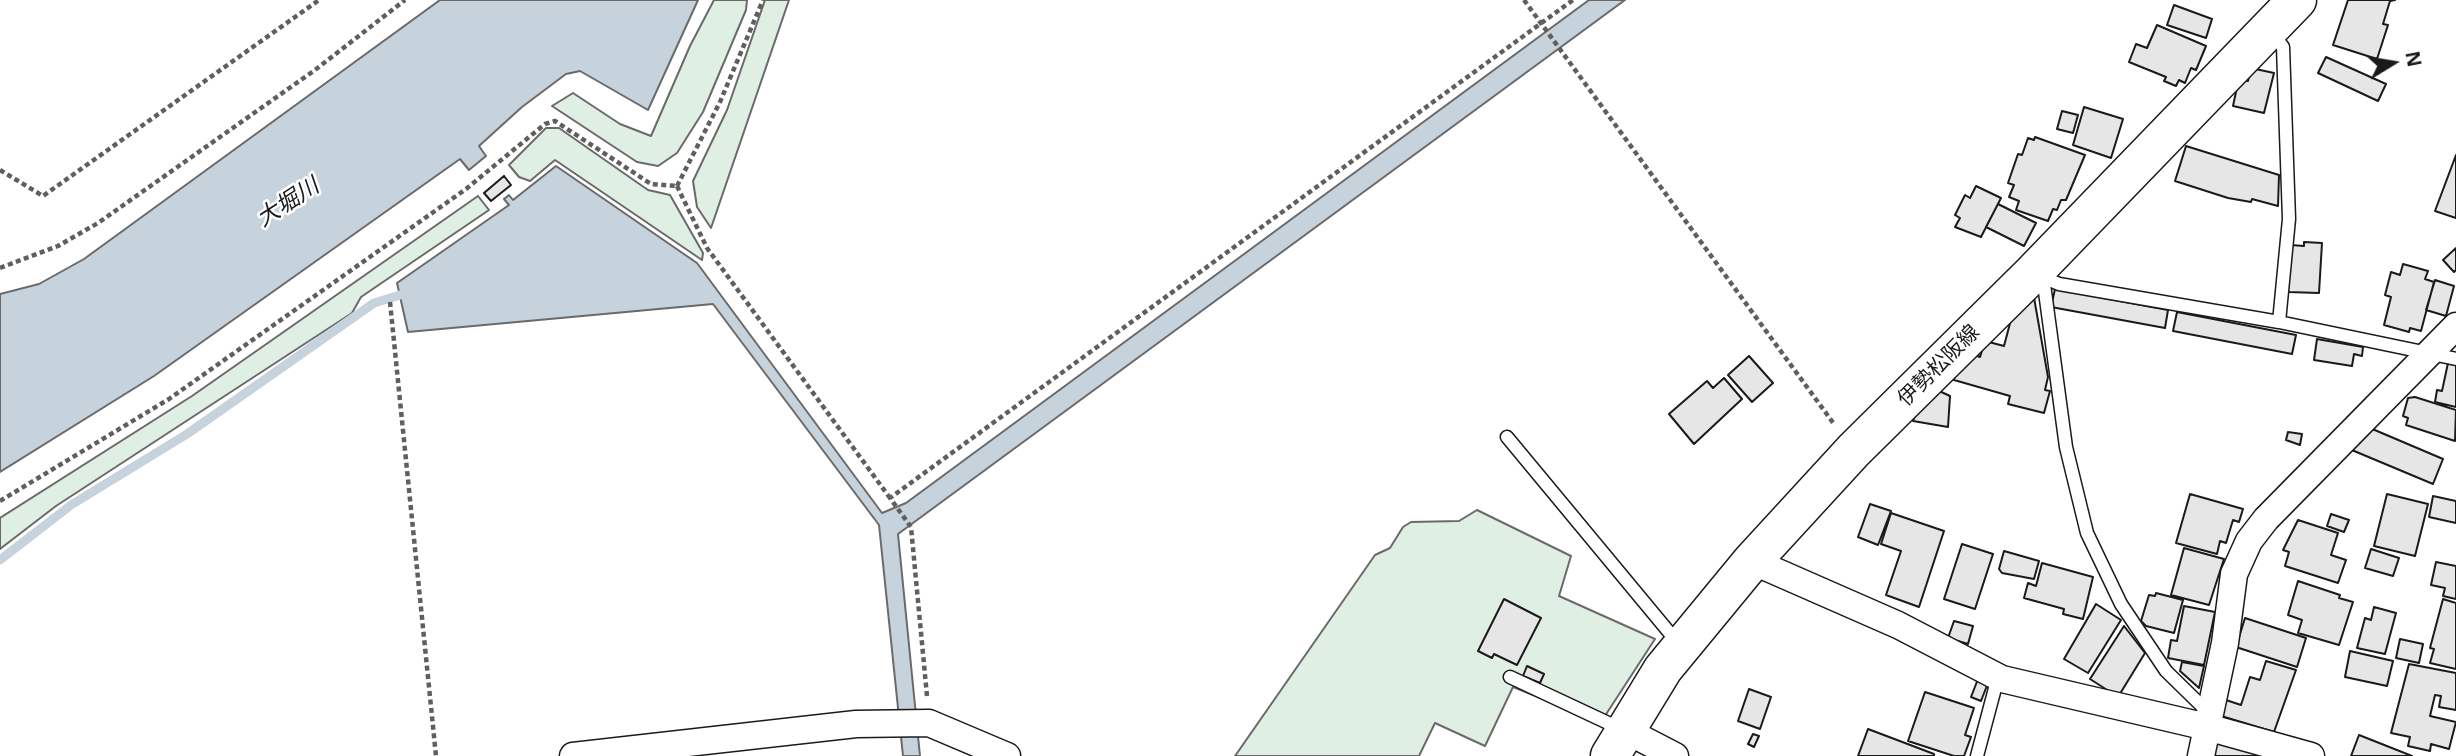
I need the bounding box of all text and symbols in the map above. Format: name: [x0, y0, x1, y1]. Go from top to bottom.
north arrow: [2358, 28, 2428, 98]
text: N: [2399, 49, 2428, 69]
water label: 大堀川: [252, 173, 324, 233]
street label: 伊勢松阪線: [1893, 320, 1985, 412]

